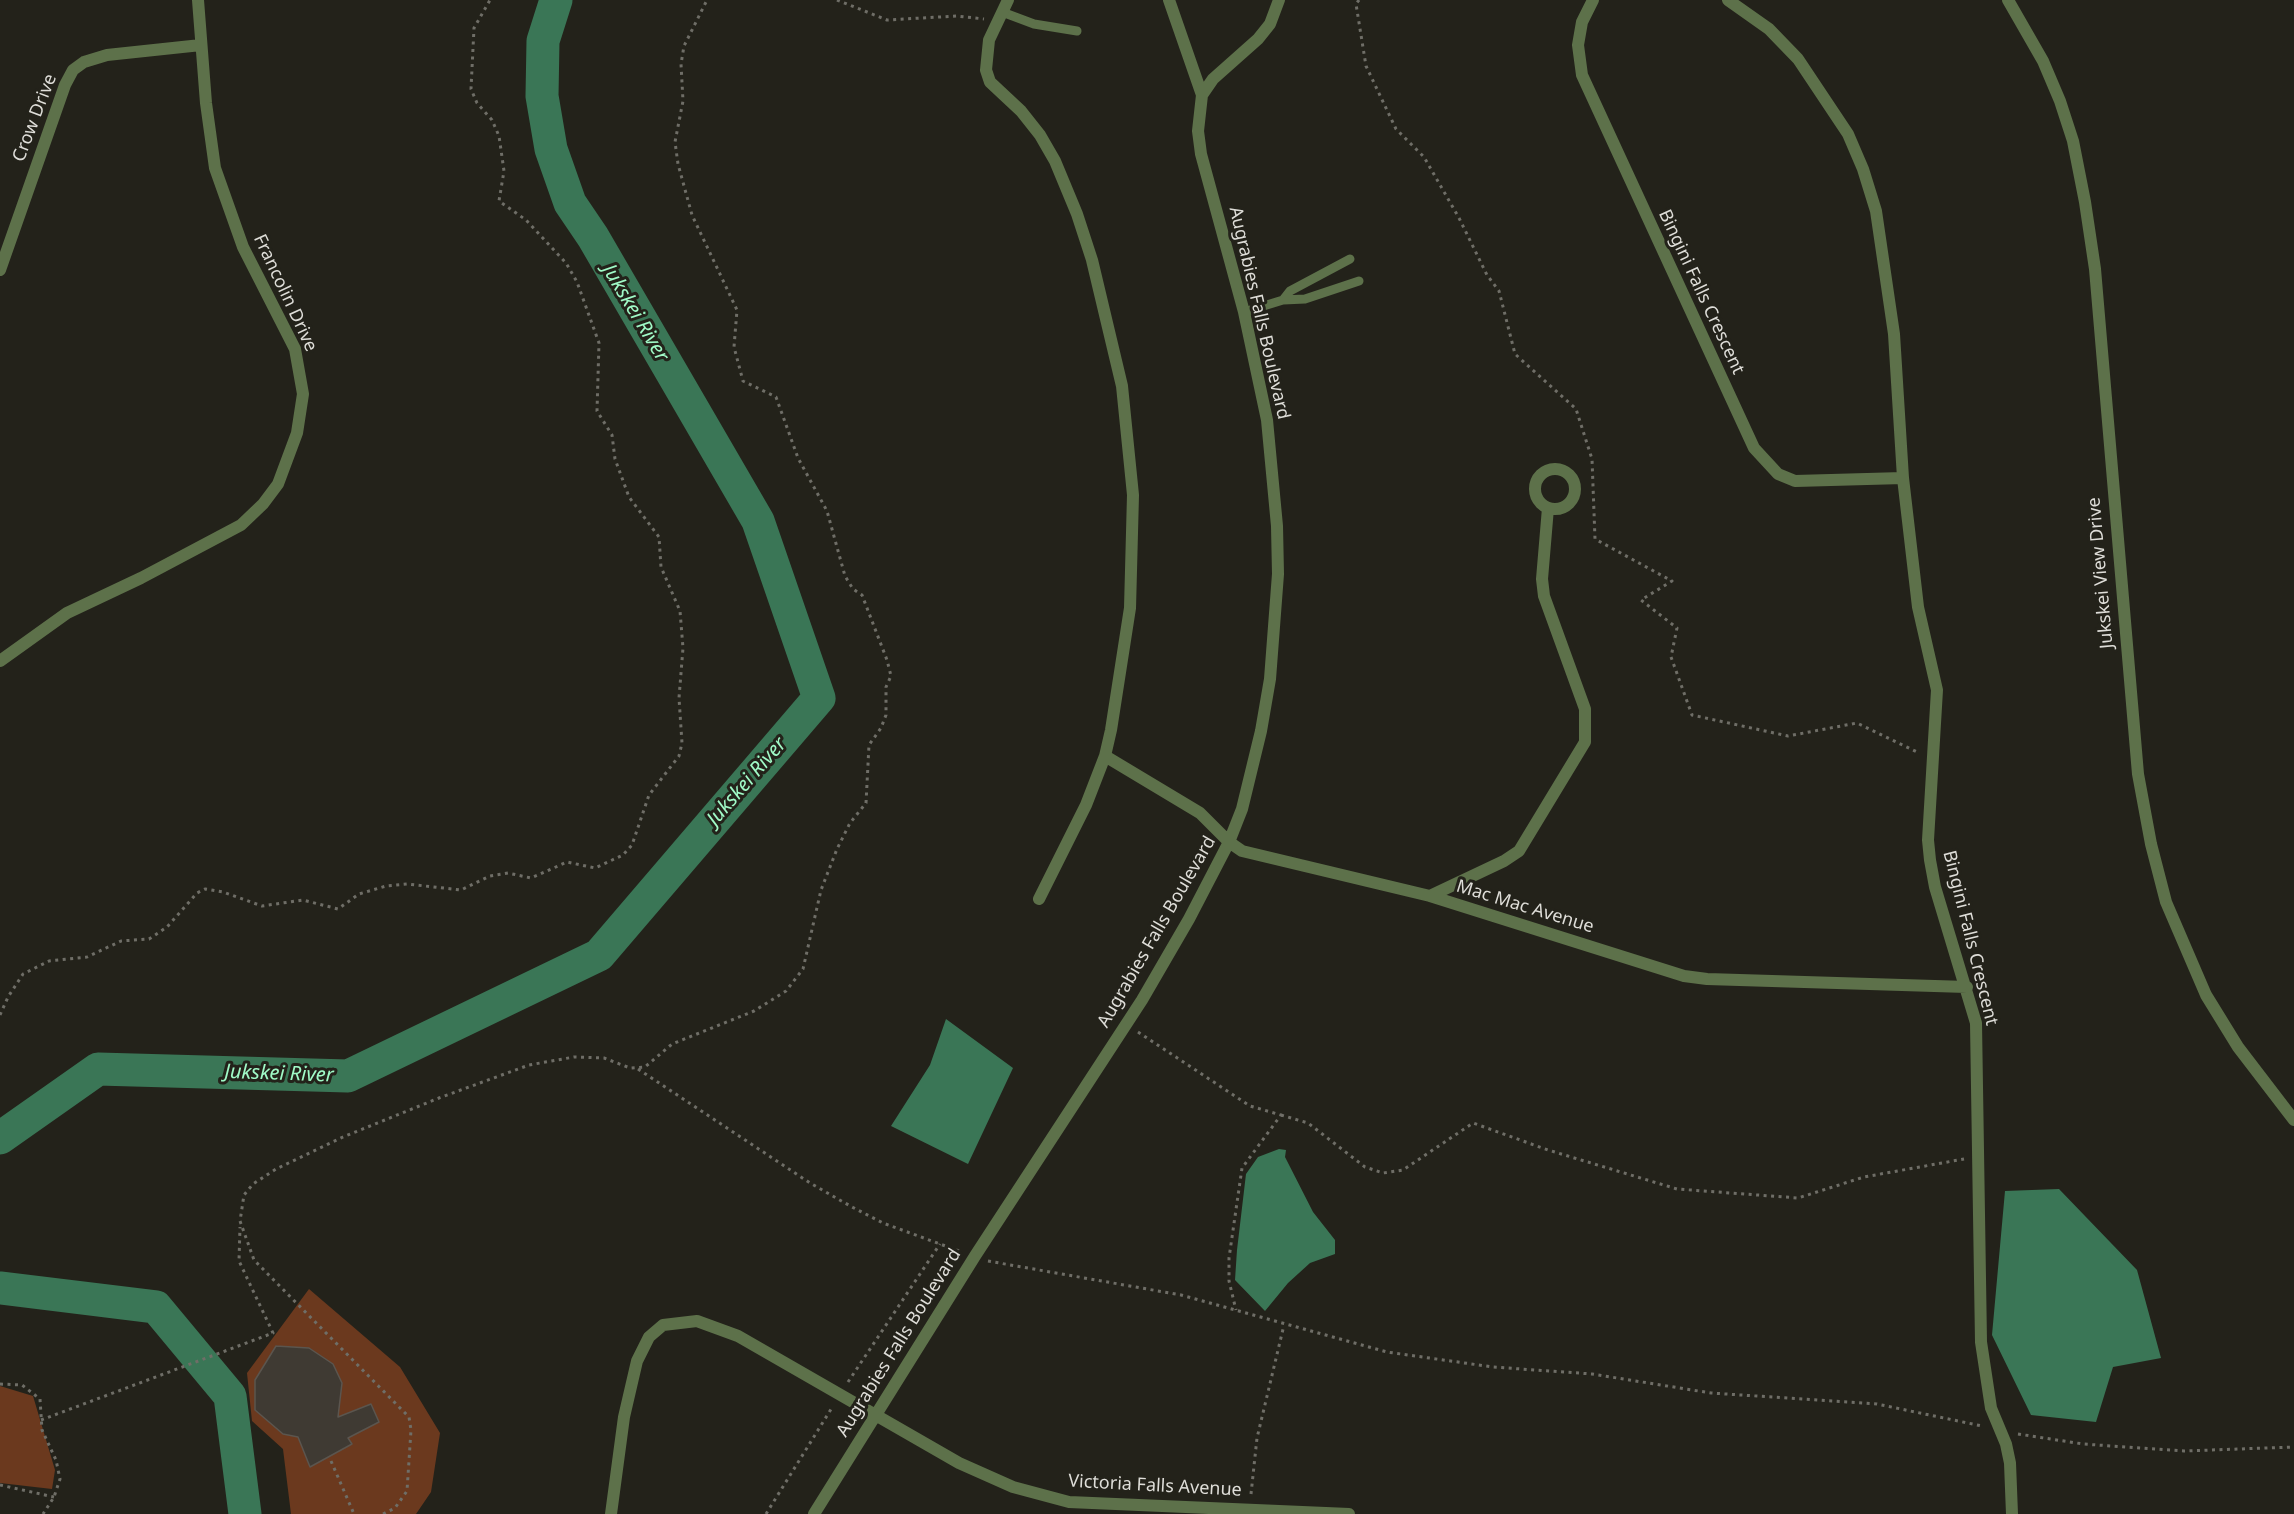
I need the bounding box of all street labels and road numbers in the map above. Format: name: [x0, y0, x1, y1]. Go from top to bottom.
street label: Crow Drive: [8, 71, 62, 165]
street label: Augrabies Falls Boulevard: [1224, 205, 1294, 421]
street label: Bingini Falls Crescent: [1653, 206, 1749, 378]
street label: Francolin Drive: [248, 231, 322, 355]
street label: Jukskei View Drive: [2084, 496, 2118, 650]
street label: Augrabies Falls Boulevard: [1093, 832, 1221, 1032]
street label: Bingini Falls Crescent: [1938, 848, 2002, 1028]
street label: Mac Mac Avenue: [1454, 876, 1596, 938]
street label: Augrabies Falls Boulevard: [832, 1245, 966, 1441]
street label: Victoria Falls Avenue: [1068, 1471, 1242, 1501]

